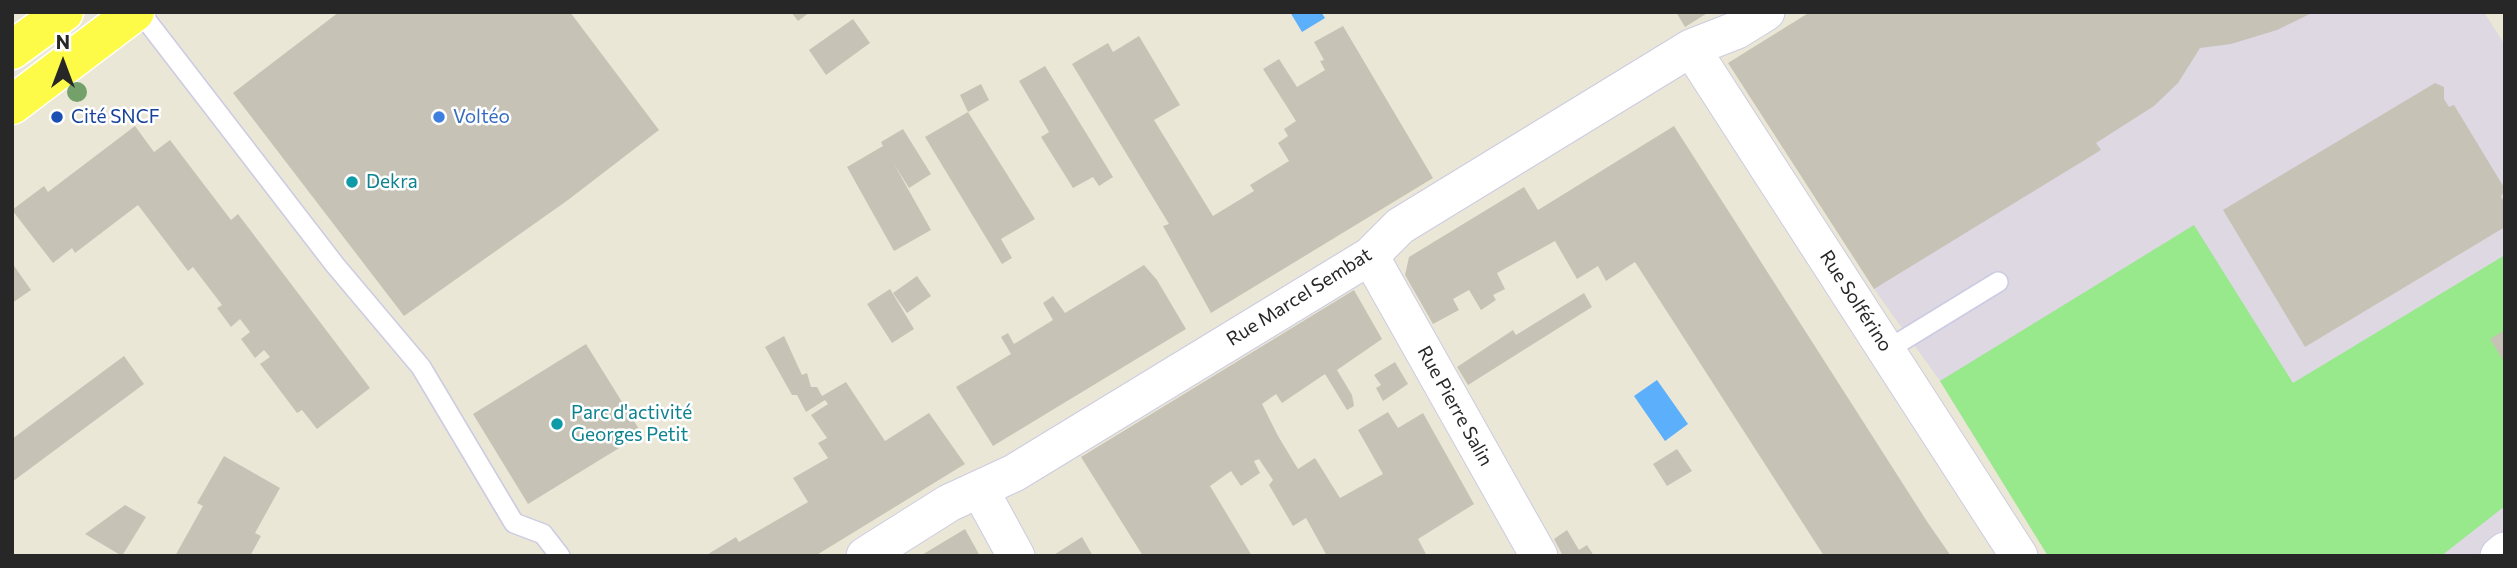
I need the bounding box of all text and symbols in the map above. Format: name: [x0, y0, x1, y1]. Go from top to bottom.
north arrow: [28, 28, 98, 98]
text: N: [56, 30, 70, 53]
place label: Cité SNCF: [71, 106, 160, 128]
place label: Voltéo: [453, 106, 510, 128]
marker: Cité SNCF: [49, 109, 65, 125]
marker: Voltéo: [431, 109, 447, 125]
place label: Dekra: [366, 171, 418, 193]
marker: Dekra: [344, 174, 360, 190]
street label: Rue Marcel Sembat: [1222, 243, 1376, 351]
street label: Rue Solférino: [1815, 246, 1897, 356]
street label: Rue Pierre Salin: [1413, 342, 1497, 470]
place label: Parc d'activité Georges Petit: [571, 402, 692, 446]
marker: Parc d'activité Georges Petit: [549, 416, 565, 432]

